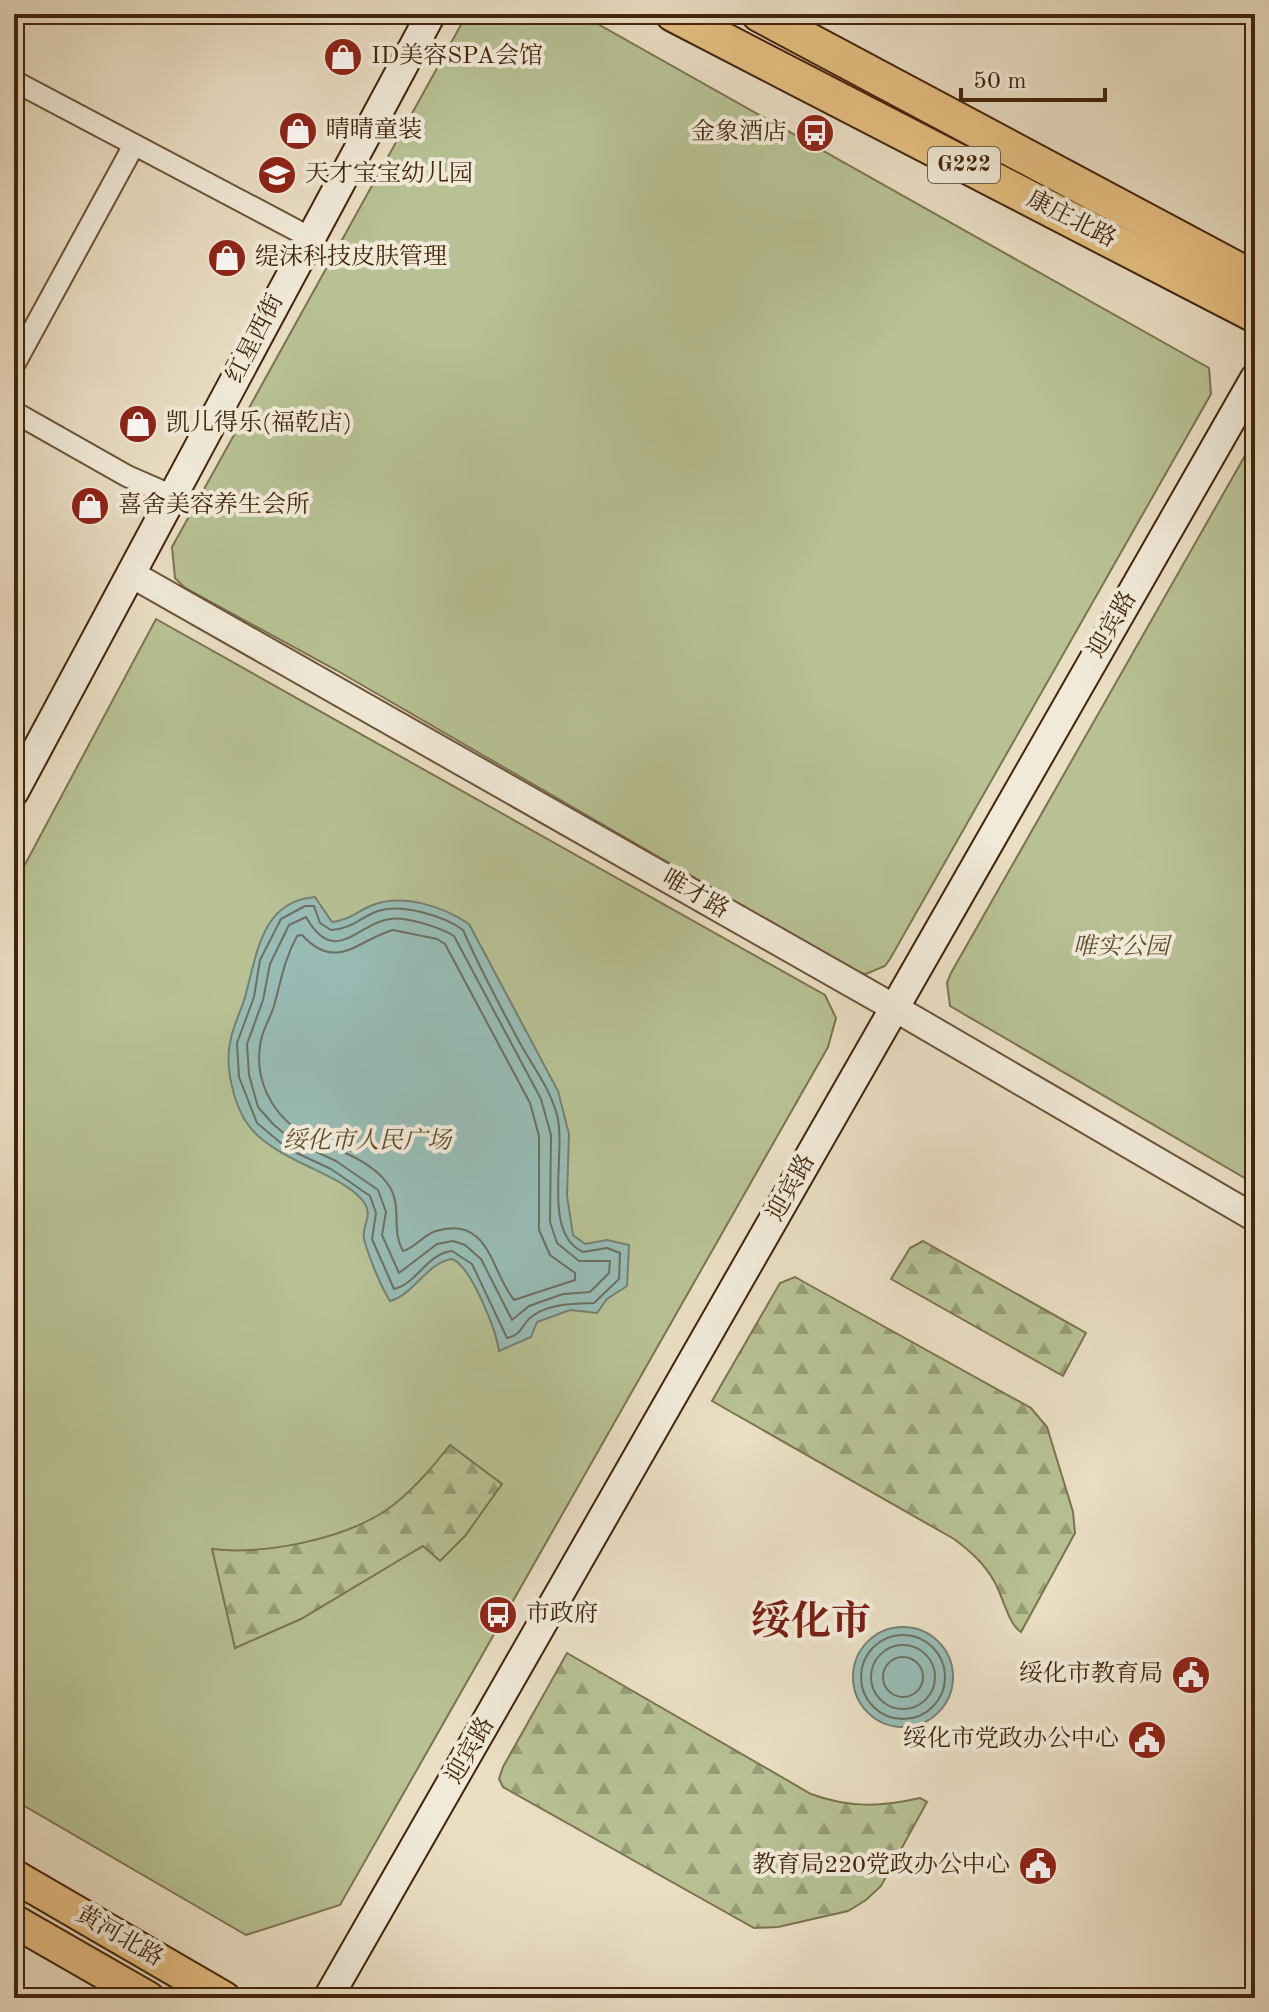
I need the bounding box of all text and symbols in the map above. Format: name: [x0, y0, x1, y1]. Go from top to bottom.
shop icon: ID美容SPA会馆: [322, 36, 364, 78]
place label: ID美容SPA会馆: [371, 42, 543, 69]
scale bar: [961, 52, 1105, 102]
text: 50 m: [973, 70, 1027, 94]
shop icon: 晴晴童装: [277, 110, 319, 152]
bus stop icon: 金象酒店: [794, 112, 836, 154]
place label: 晴晴童装: [326, 116, 422, 143]
place label: 金象酒店: [691, 118, 787, 145]
road number: G222: [928, 147, 1000, 183]
school or university icon: 天才宝宝幼儿园: [256, 154, 298, 196]
place label: 天才宝宝幼儿园: [305, 160, 473, 187]
street label: 康庄北路: [1023, 185, 1121, 252]
shop icon: 缇沫科技皮肤管理: [206, 237, 248, 279]
place label: 缇沫科技皮肤管理: [255, 243, 447, 270]
street label: 红星西街: [221, 289, 288, 387]
shop icon: 凯儿得乐(福乾店): [117, 403, 159, 445]
place label: 凯儿得乐(福乾店): [166, 409, 352, 436]
shop icon: 喜舍美容养生会所: [69, 485, 111, 527]
place label: 喜舍美容养生会所: [118, 491, 310, 518]
street label: 迎宾路: [1082, 586, 1141, 662]
street label: 唯才路: [658, 864, 734, 923]
park label: 唯实公园: [1073, 933, 1173, 960]
park label: 绥化市人民广场: [283, 1127, 453, 1154]
street label: 迎宾路: [761, 1149, 820, 1225]
bus stop icon: 市政府: [477, 1594, 519, 1636]
district label: 绥化市: [751, 1599, 871, 1644]
place label: 市政府: [526, 1600, 598, 1627]
public building icon: 绥化市教育局: [1170, 1654, 1212, 1696]
place label: 绥化市教育局: [1019, 1660, 1163, 1687]
street label: 迎宾路: [440, 1712, 499, 1788]
public building icon: 绥化市党政办公中心: [1126, 1719, 1168, 1761]
place label: 绥化市党政办公中心: [903, 1725, 1119, 1752]
public building icon: 教育局220党政办公中心: [1017, 1845, 1059, 1887]
place label: 教育局220党政办公中心: [752, 1851, 1010, 1878]
street label: 黄河北路: [71, 1900, 168, 1971]

